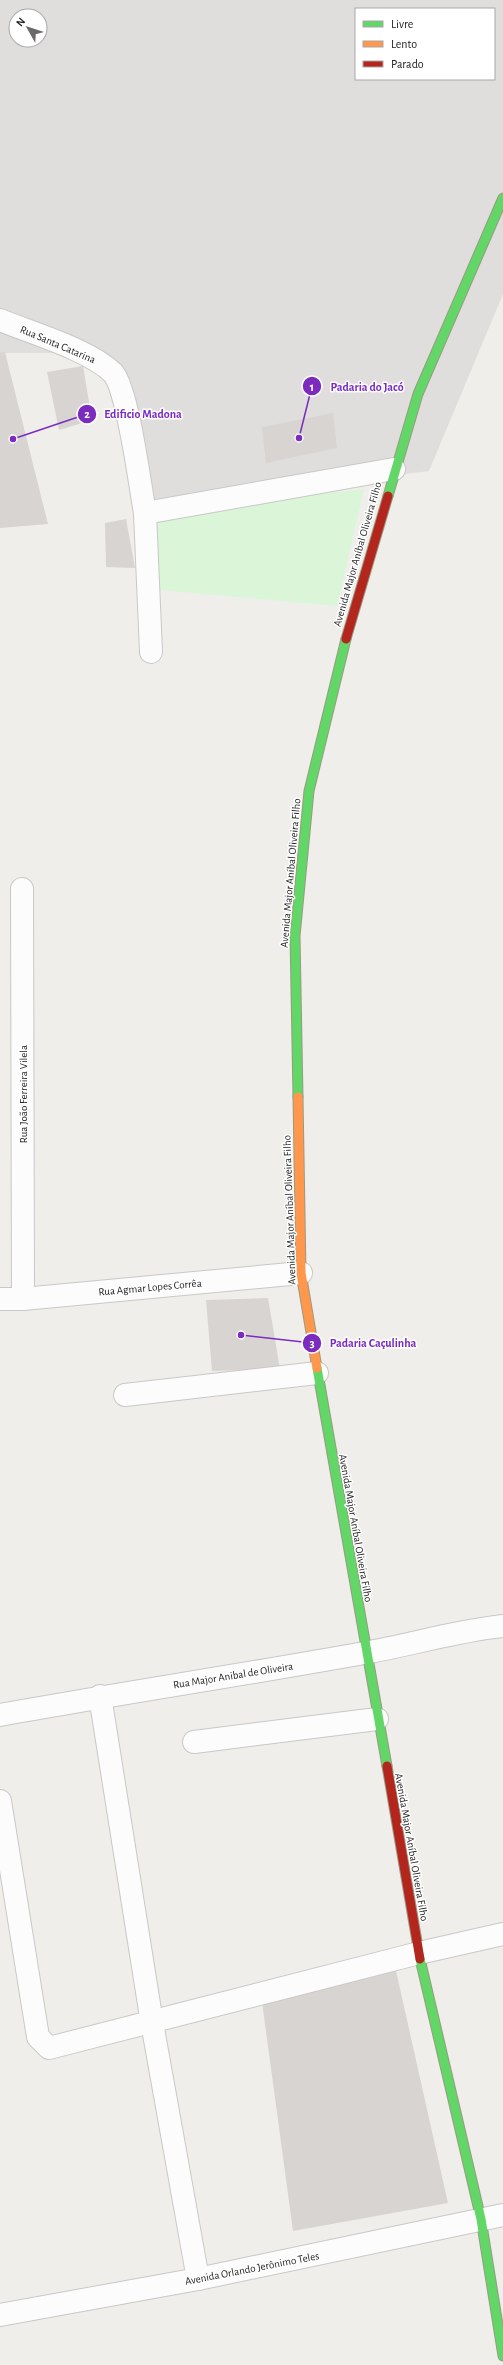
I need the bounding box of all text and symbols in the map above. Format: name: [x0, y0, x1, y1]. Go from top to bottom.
north arrow: [8, 8, 48, 48]
legend: [355, 8, 495, 80]
text: N: [14, 16, 27, 28]
text: Livre: [391, 18, 413, 30]
text: Lento: [391, 38, 417, 50]
text: Parado: [391, 58, 424, 70]
street label: Rua Santa Catarina: [19, 324, 97, 365]
callout: Padaria do Jacó: [302, 374, 412, 398]
text: 1: [310, 381, 314, 393]
text: Padaria do Jacó: [330, 381, 404, 393]
callout: Edificio Madona: [77, 402, 190, 426]
text: 2: [84, 408, 90, 420]
text: Edificio Madona: [104, 408, 182, 420]
street label: Avenida Major Aníbal Oliveira Filho: [332, 481, 383, 628]
street label: Avenida Major Aníbal Oliveira Filho: [278, 798, 303, 948]
street label: Rua João Ferreira Vilela: [18, 1045, 29, 1143]
street label: Avenida Major Aníbal Oliveira Filho: [281, 1135, 298, 1285]
street label: Rua Agmar Lopes Corrêa: [98, 1278, 202, 1297]
callout: Padaria Caçulinha: [302, 1331, 425, 1355]
text: 3: [309, 1337, 315, 1349]
text: Padaria Caçulinha: [330, 1337, 417, 1349]
street label: Avenida Major Aníbal Oliveira Filho: [337, 1453, 374, 1603]
street label: Rua Major Anibal de Oliveira: [172, 1661, 294, 1690]
street label: Avenida Major Aníbal Oliveira Filho: [393, 1772, 430, 1922]
street label: Avenida Orlando Jerônimo Teles: [184, 2250, 320, 2287]

